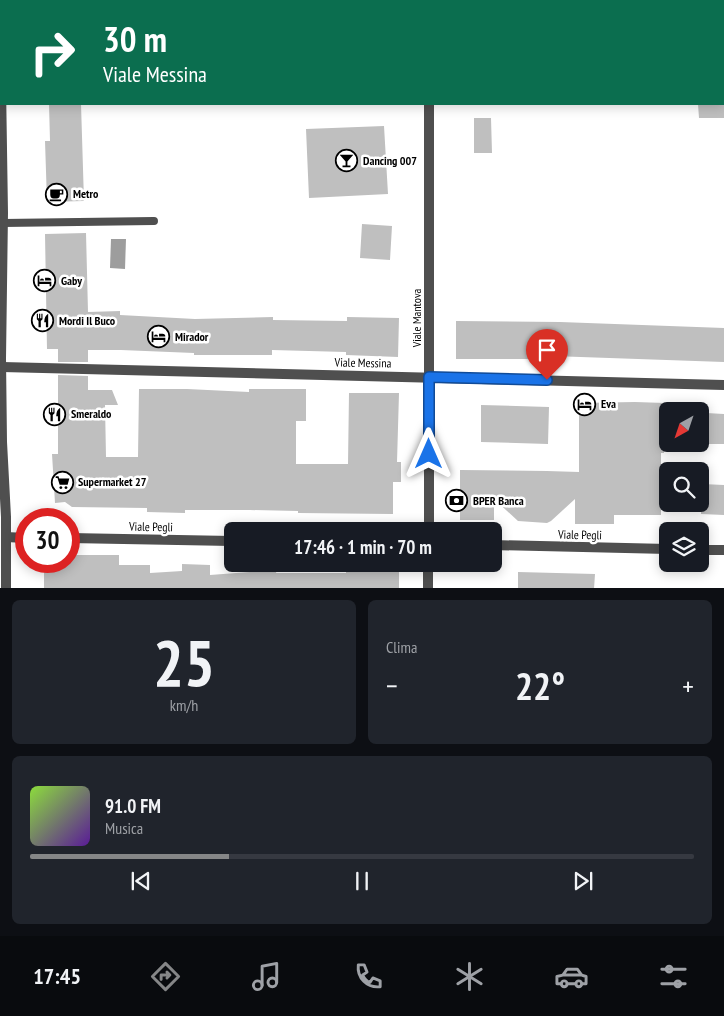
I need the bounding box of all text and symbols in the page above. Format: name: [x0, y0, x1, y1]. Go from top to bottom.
text: 30 m: [103, 16, 167, 62]
icon: right: [20, 20, 85, 85]
text: Viale Messina: [103, 60, 207, 88]
bar icon: Dancing 007: [335, 149, 359, 173]
place label: Dancing 007: [363, 153, 417, 168]
cafe icon: Metro: [45, 182, 69, 206]
place label: Metro: [73, 186, 99, 201]
hotel icon: Gaby: [33, 269, 57, 293]
place label: Gaby: [61, 273, 82, 288]
street label: Viale Mantova: [409, 288, 424, 348]
restaurant icon: Mordi Il Buco: [31, 309, 55, 333]
place label: Mordi Il Buco: [59, 313, 116, 328]
hotel icon: Mirador: [147, 325, 171, 349]
place label: Mirador: [175, 329, 209, 344]
pin: [526, 329, 568, 380]
icon: arrive: [533, 336, 561, 364]
street label: Viale Messina: [334, 354, 392, 370]
hotel icon: Eva: [573, 392, 597, 416]
place label: Eva: [601, 396, 616, 411]
restaurant icon: Smeraldo: [43, 402, 67, 426]
north arrow: [659, 402, 709, 452]
map controls: [659, 402, 709, 572]
place label: Smeraldo: [71, 406, 112, 421]
position arrow: [402, 427, 454, 479]
button: search: [659, 462, 709, 512]
supermarket icon: Supermarket 27: [50, 470, 74, 494]
place label: Supermarket 27: [78, 474, 147, 489]
bank icon: BPER Banca: [445, 489, 469, 513]
place label: BPER Banca: [473, 493, 524, 508]
speed limit sign: 30: [15, 508, 80, 573]
street label: Viale Pegli: [128, 519, 173, 534]
button: layers: [659, 522, 709, 572]
street label: Viale Pegli: [557, 527, 602, 542]
text: 17:46 · 1 min · 70 m: [294, 535, 432, 559]
text: 25: [153, 620, 215, 704]
text: Clima: [386, 637, 417, 657]
text: 22°: [515, 661, 565, 710]
text: −: [386, 667, 398, 704]
text: +: [682, 667, 694, 704]
text: km/h: [170, 695, 198, 715]
text: 91.0 FM: [105, 794, 161, 818]
text: Musica: [105, 818, 143, 838]
icon: previous: [127, 867, 155, 895]
icon: pause: [348, 867, 376, 895]
icon: next: [569, 867, 597, 895]
icon: directions: [148, 959, 183, 994]
icon: music: [249, 959, 284, 994]
icon: phone: [351, 959, 386, 994]
icon: climate: [452, 959, 487, 994]
icon: car: [554, 959, 589, 994]
icon: filters: [656, 959, 691, 994]
text: 17:45: [33, 962, 81, 990]

